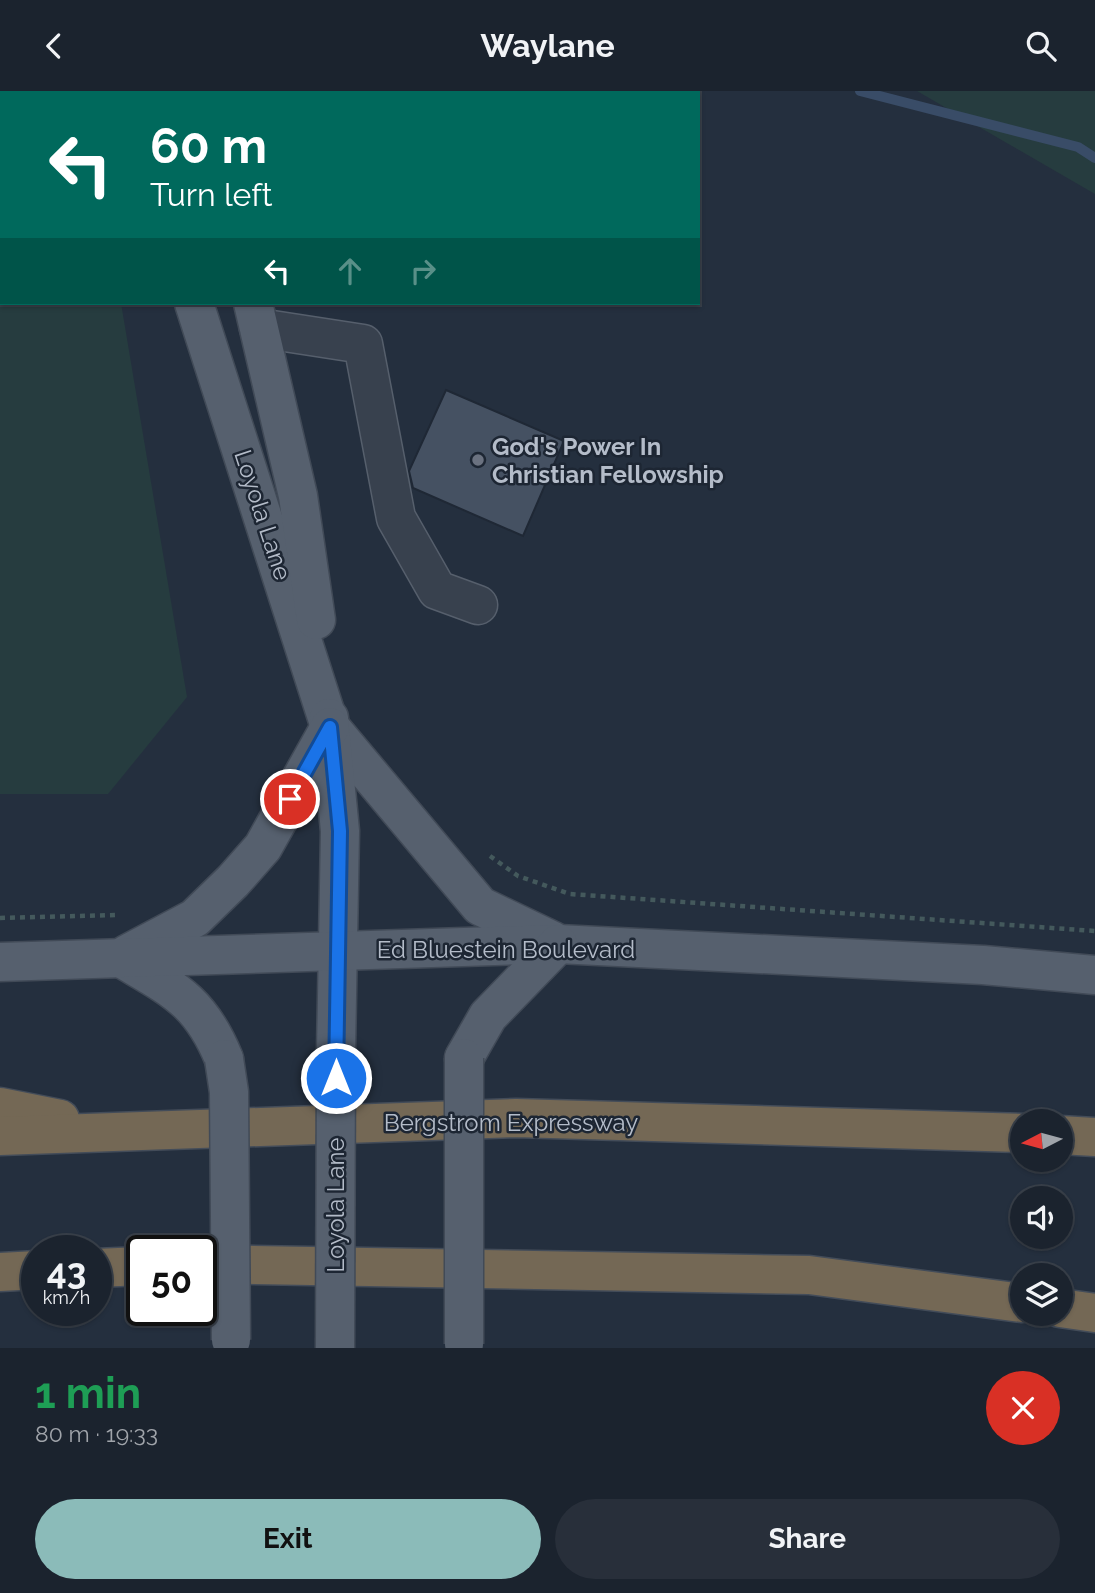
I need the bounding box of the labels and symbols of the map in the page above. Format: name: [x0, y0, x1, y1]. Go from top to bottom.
place label: God's Power In Christian Fellowship: [492, 432, 724, 489]
street label: Loyola Lane: [228, 446, 298, 584]
marker: God's Power In Christian Fellowship: [470, 452, 486, 468]
pin: [260, 769, 320, 829]
street label: Ed Bluestein Boulevard: [377, 935, 635, 964]
position arrow: [299, 1041, 373, 1115]
street label: Bergstrom Expressway: [384, 1108, 638, 1137]
north arrow: [1010, 1109, 1073, 1173]
street label: Loyola Lane: [321, 1137, 350, 1273]
speed limit sign: 50: [126, 1235, 217, 1326]

